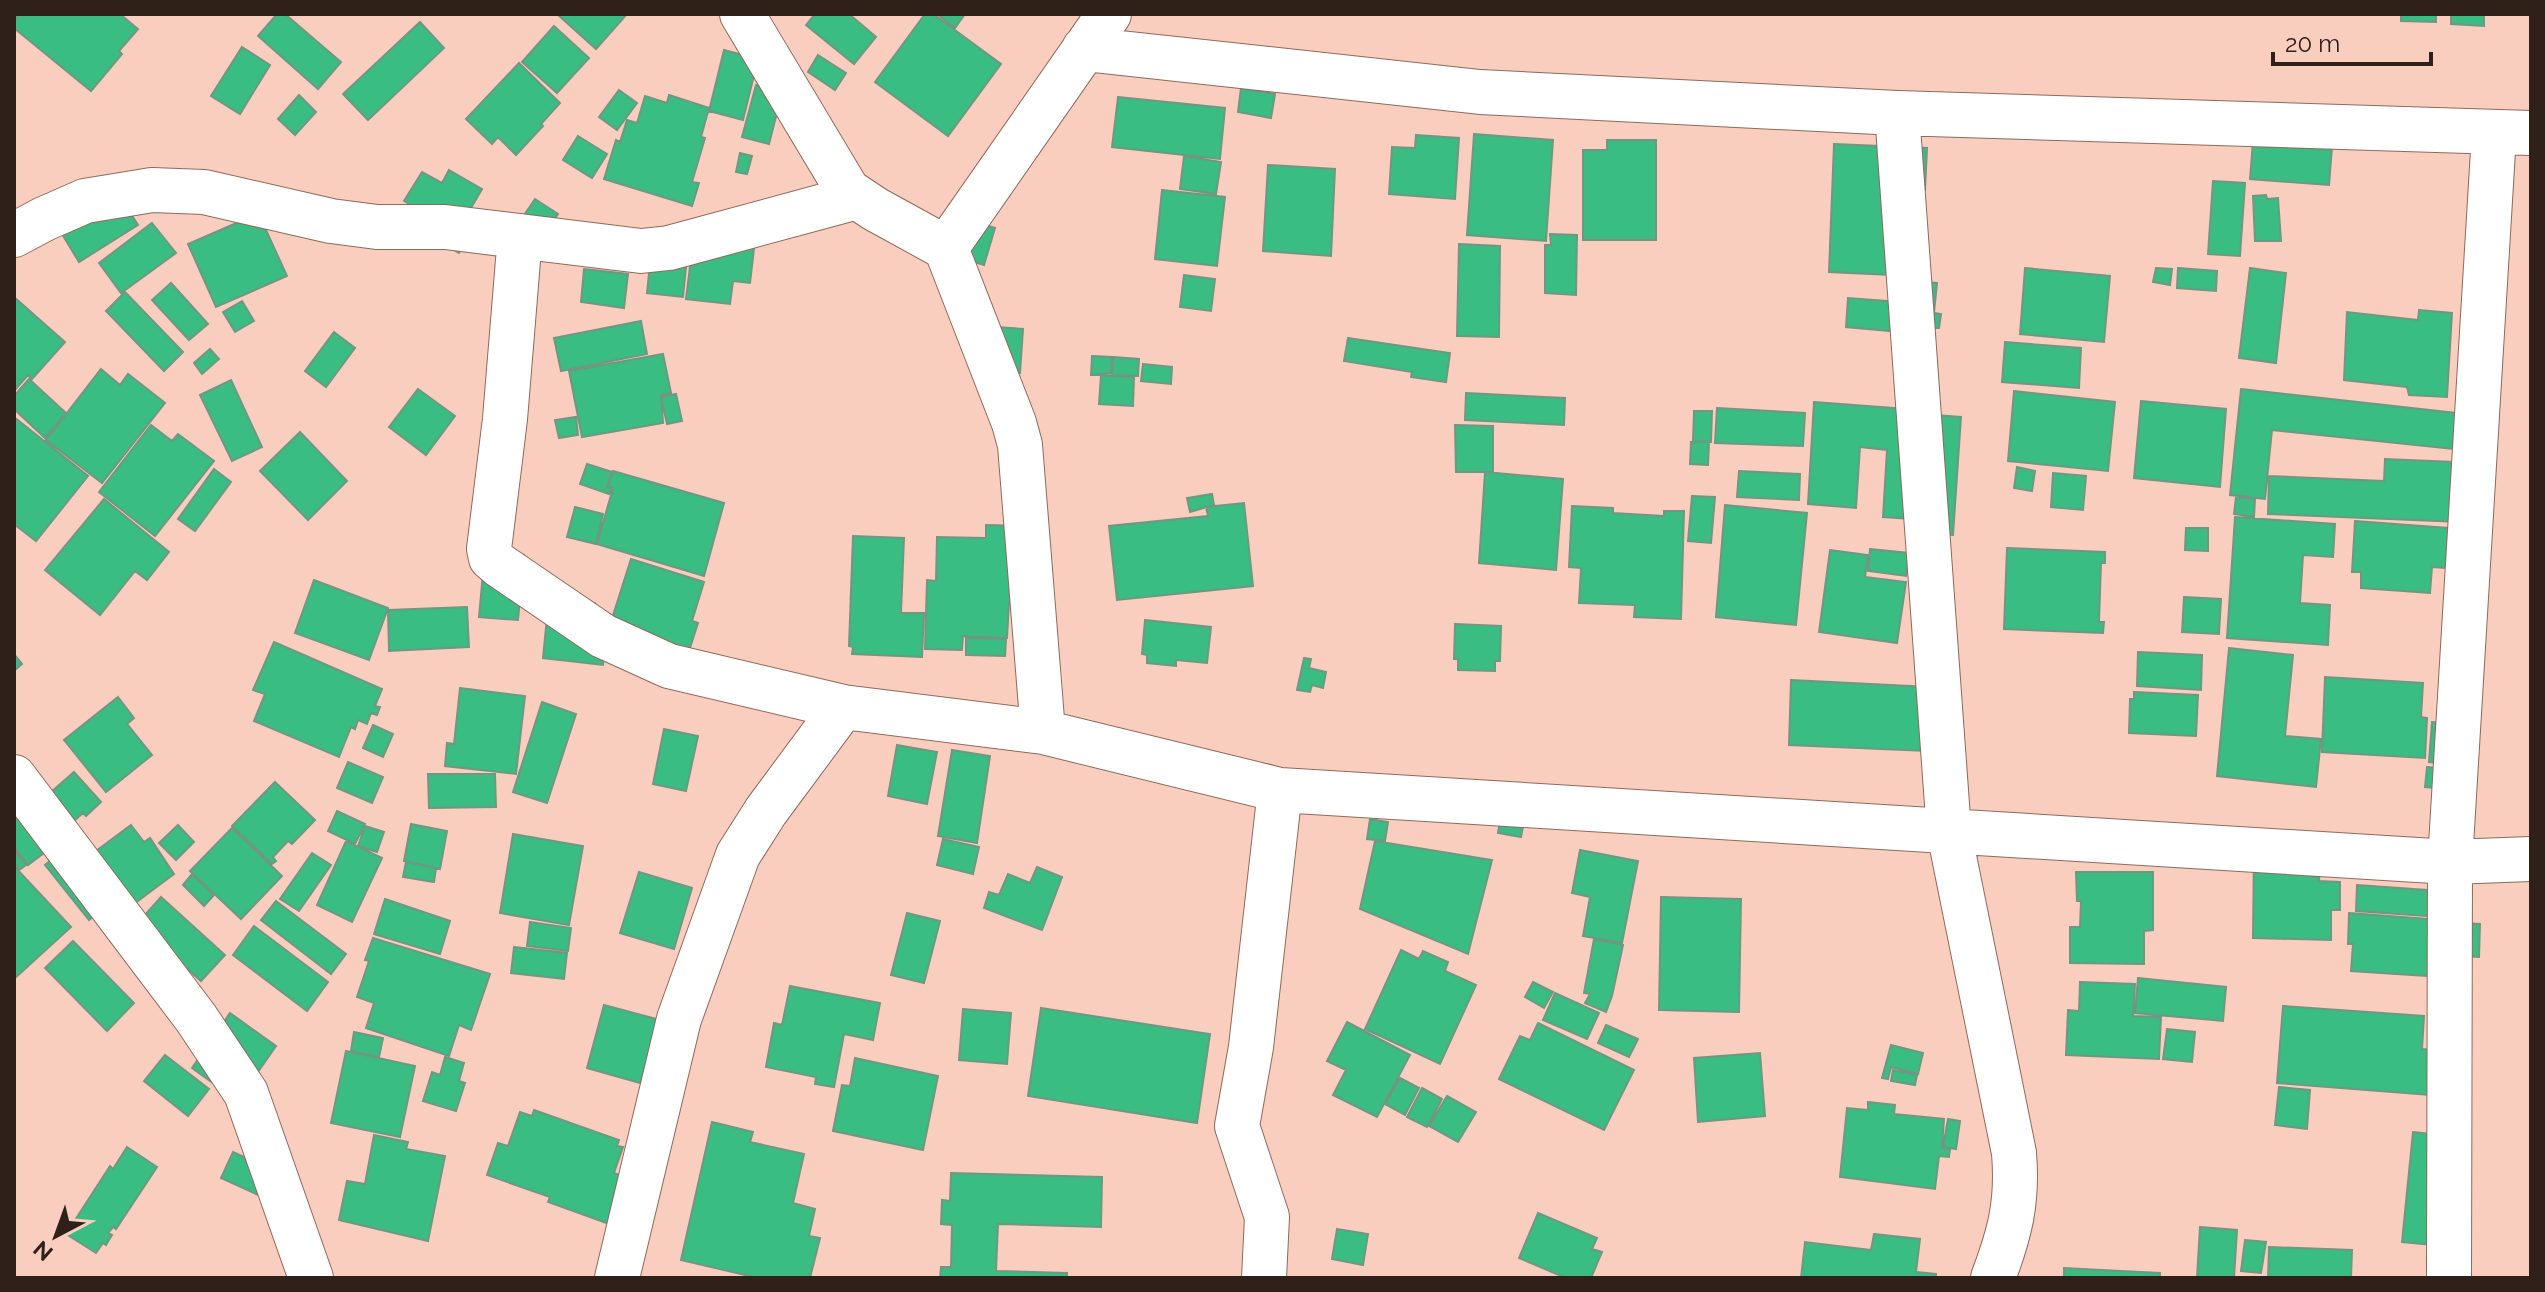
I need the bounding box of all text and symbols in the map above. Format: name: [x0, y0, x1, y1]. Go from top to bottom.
scale bar: [2273, 16, 2431, 66]
text: 20 m: [2285, 29, 2340, 58]
north arrow: [16, 1196, 96, 1276]
text: N: [28, 1236, 58, 1266]

